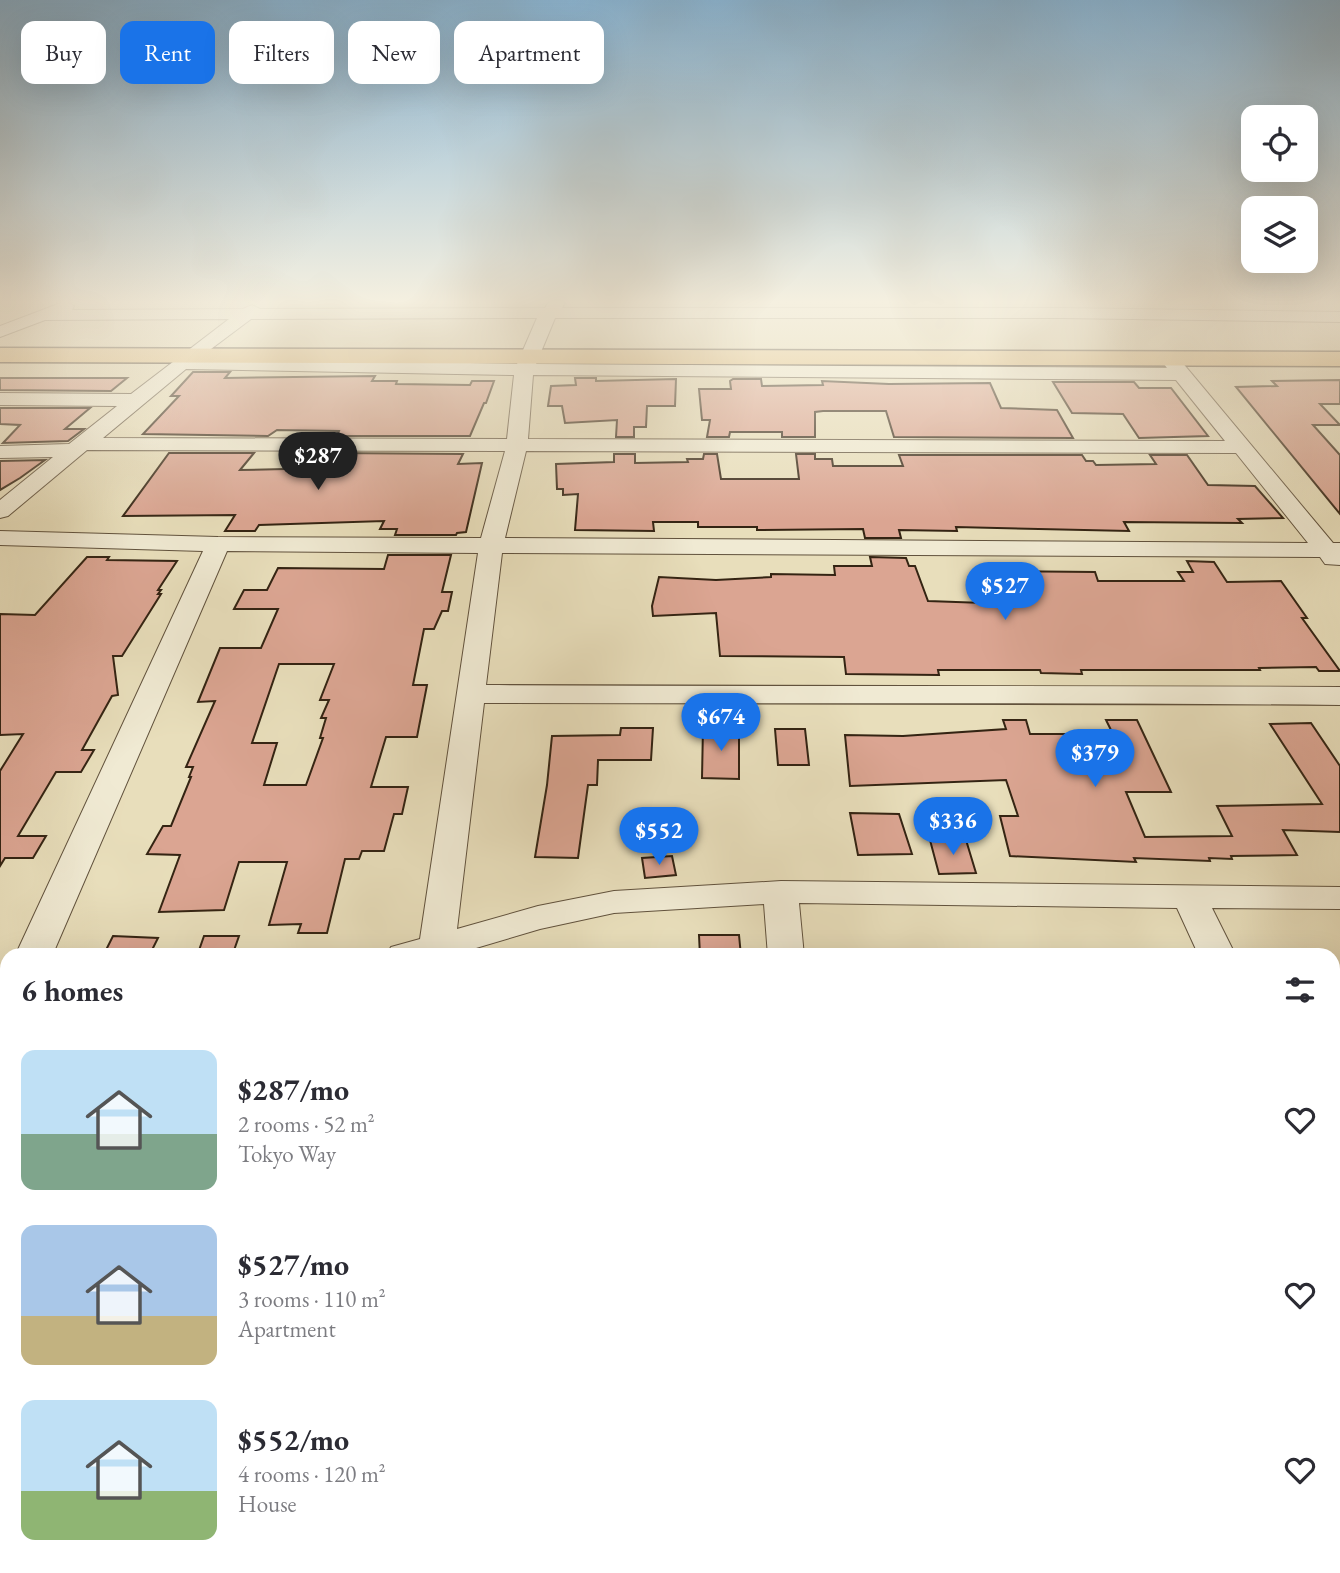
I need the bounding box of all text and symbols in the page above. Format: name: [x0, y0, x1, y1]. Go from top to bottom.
chip: Buy: [21, 21, 106, 84]
chip: Rent: [120, 21, 215, 84]
chip: Filters: [229, 21, 334, 84]
chip: New: [348, 21, 440, 84]
chip: Apartment: [454, 21, 604, 84]
map controls: [1241, 105, 1318, 273]
button: locate: [1241, 105, 1318, 182]
button: layers: [1241, 196, 1318, 273]
pin: $287: [277, 433, 359, 492]
text: $287: [294, 440, 342, 470]
pin: $527: [964, 562, 1046, 622]
text: $527: [981, 570, 1029, 600]
pin: $674: [680, 694, 762, 753]
text: $674: [697, 701, 745, 731]
pin: $379: [1054, 730, 1136, 789]
text: $379: [1071, 737, 1119, 767]
pin: $336: [912, 798, 994, 857]
text: $336: [929, 805, 977, 835]
pin: $552: [618, 808, 700, 867]
text: $552: [635, 815, 683, 845]
text: 6 homes: [21, 971, 123, 1010]
icon: filters: [1281, 971, 1319, 1009]
text: $287/mo: [238, 1070, 349, 1109]
icon: home: [77, 1078, 161, 1162]
icon: heart: [1281, 1101, 1319, 1139]
text: 2 rooms · 52 m²: [238, 1109, 375, 1139]
text: Tokyo Way: [238, 1139, 336, 1169]
text: $527/mo: [238, 1245, 349, 1284]
icon: home: [77, 1253, 161, 1337]
icon: heart: [1281, 1276, 1319, 1314]
text: 3 rooms · 110 m²: [238, 1284, 386, 1314]
text: Apartment: [238, 1314, 336, 1344]
text: $552/mo: [238, 1420, 349, 1459]
icon: home: [77, 1428, 161, 1512]
icon: heart: [1281, 1451, 1319, 1489]
text: 4 rooms · 120 m²: [238, 1459, 386, 1489]
text: House: [238, 1489, 297, 1519]

